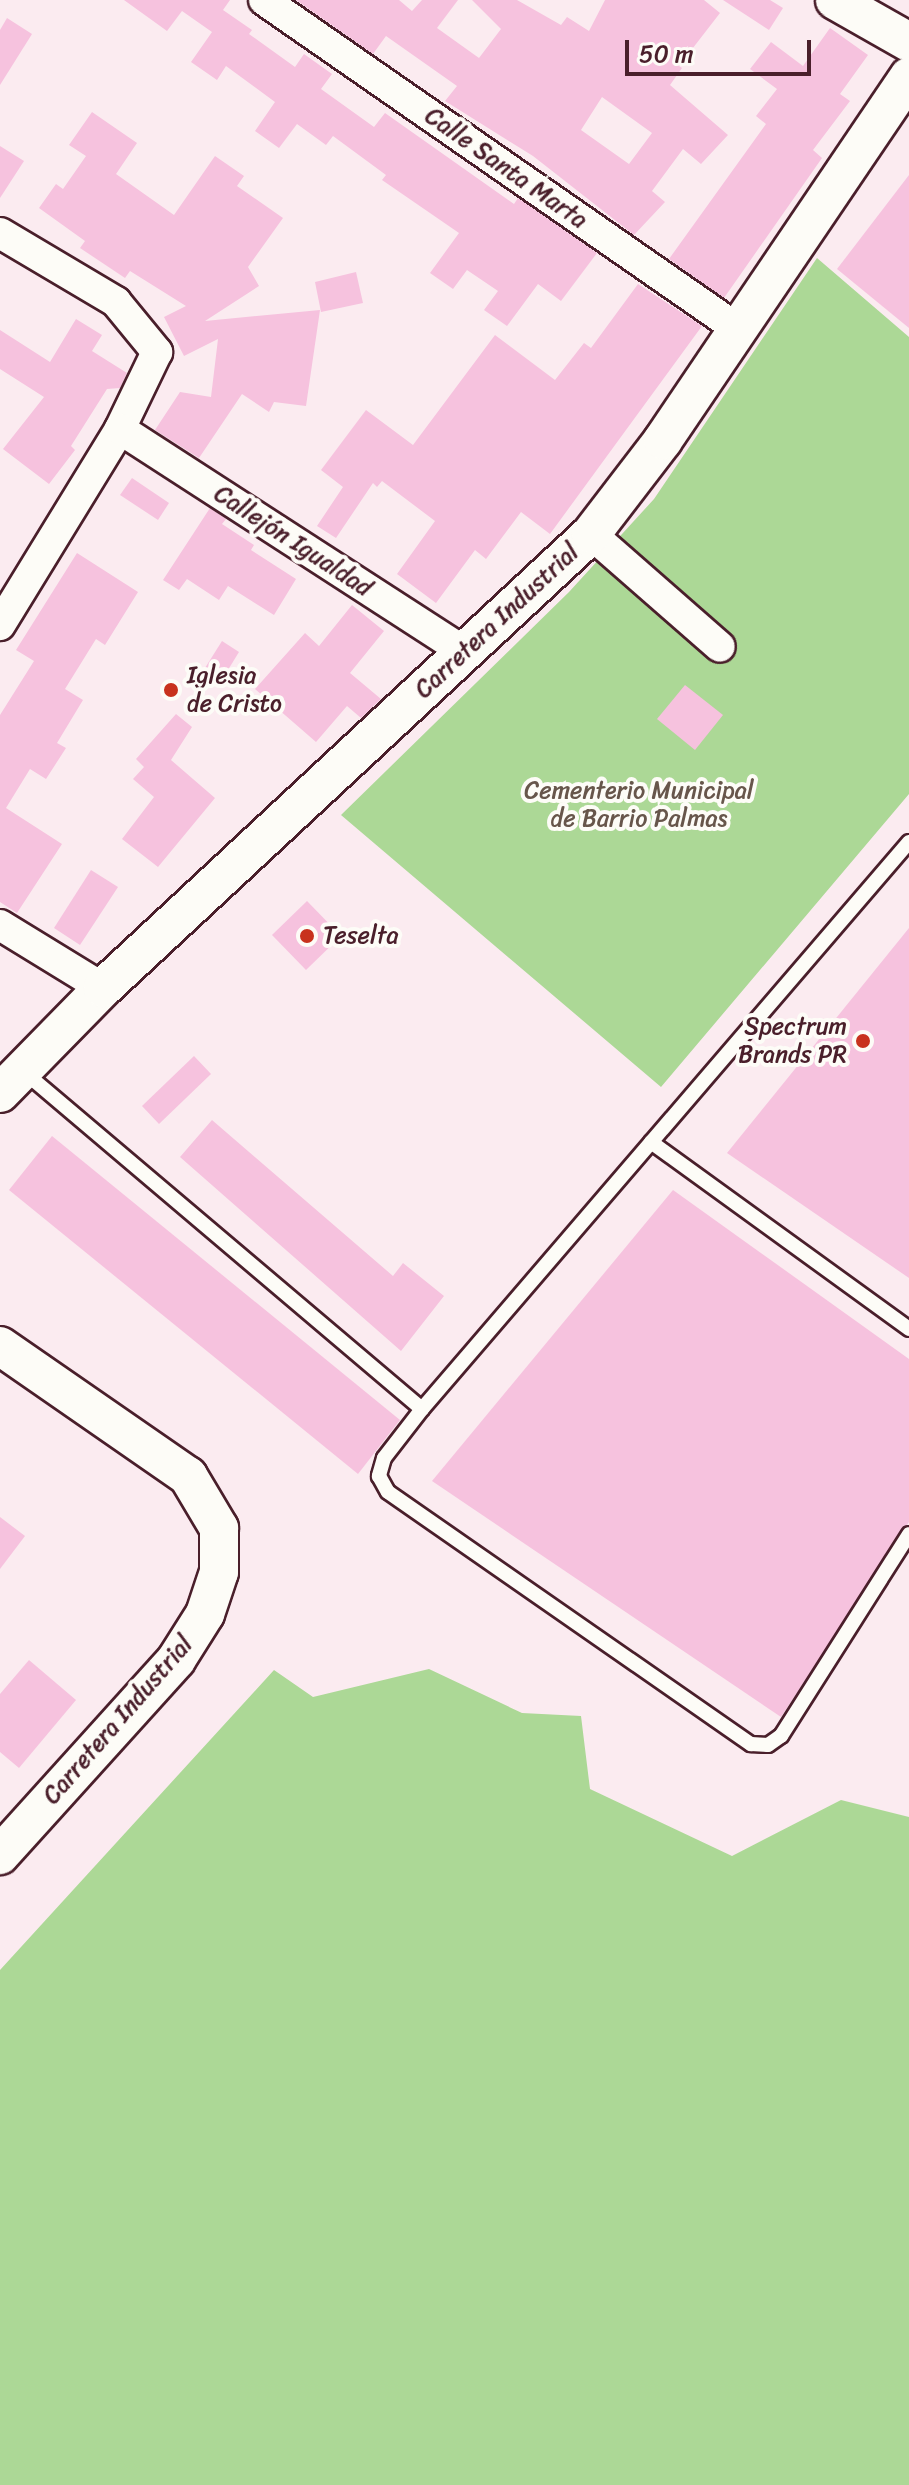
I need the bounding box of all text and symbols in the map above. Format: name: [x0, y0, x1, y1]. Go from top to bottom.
scale bar: [629, 24, 815, 74]
text: 50 m: [639, 33, 694, 75]
street label: Calle Santa Marta: [419, 101, 593, 235]
street label: Callejón Igualdad: [209, 479, 377, 603]
street label: Carretera Industrial: [410, 538, 584, 704]
place label: Iglesia de Cristo: [187, 662, 283, 718]
marker: Iglesia de Cristo: [162, 681, 180, 699]
park label: Cementerio Municipal de Barrio Palmas: [524, 777, 754, 833]
place label: Teselta: [323, 922, 398, 950]
marker: Teselta: [298, 927, 316, 945]
place label: Spectrum Brands PR: [738, 1013, 847, 1069]
marker: Spectrum Brands PR: [854, 1032, 872, 1050]
street label: Carretera Industrial: [38, 1631, 198, 1809]

